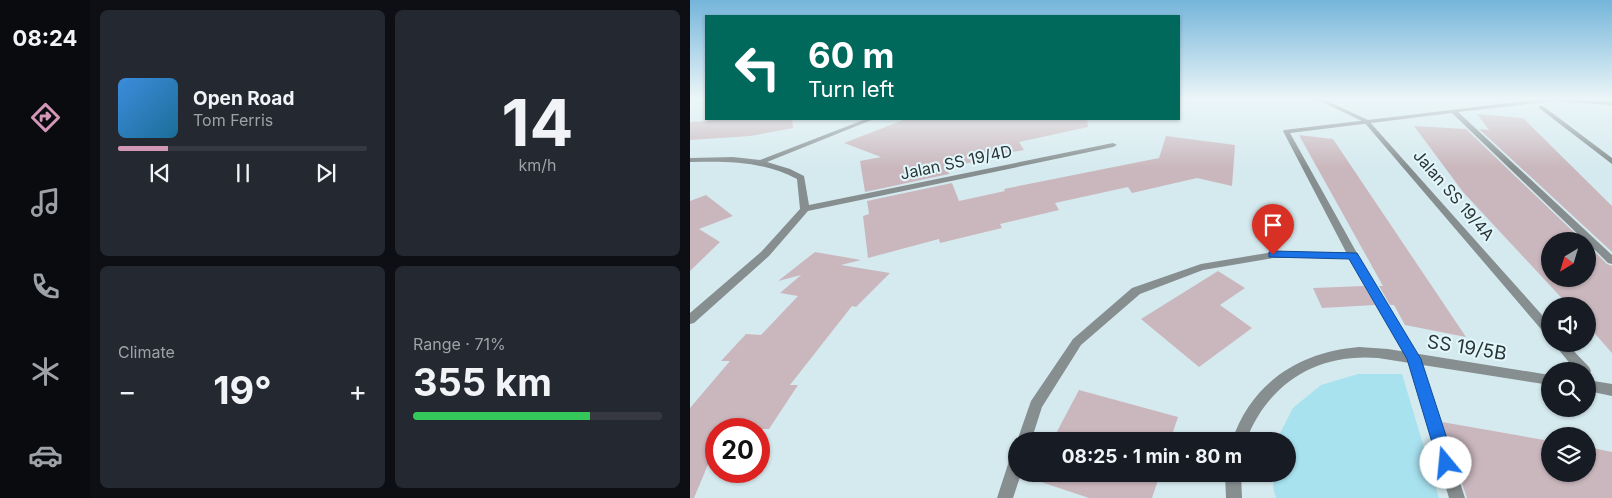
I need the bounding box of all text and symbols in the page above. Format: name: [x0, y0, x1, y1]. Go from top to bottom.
text: 08:24: [13, 25, 77, 51]
text: 60 m: [808, 34, 895, 76]
icon: left: [725, 35, 790, 100]
text: Turn left: [808, 76, 894, 102]
text: 14: [502, 83, 573, 162]
text: Open Road: [193, 87, 294, 110]
icon: directions: [28, 100, 63, 135]
text: Tom Ferris: [193, 110, 273, 130]
street label: Jalan SS 19/4D: [898, 140, 1014, 184]
street label: Jalan SS 19/4A: [1409, 146, 1499, 244]
text: km/h: [518, 155, 557, 175]
icon: previous: [146, 159, 174, 187]
icon: pause: [229, 159, 257, 187]
icon: next: [312, 159, 340, 187]
icon: music: [28, 185, 63, 220]
pin: [1252, 204, 1294, 255]
icon: arrive: [1259, 211, 1287, 239]
north arrow: [1541, 232, 1596, 288]
map controls: [1541, 232, 1596, 482]
icon: phone: [28, 269, 63, 304]
button: sound: [1541, 297, 1596, 352]
street label: SS 19/5B: [1426, 330, 1508, 365]
text: Range · 71%: [413, 334, 506, 354]
text: Climate: [118, 342, 175, 362]
icon: climate: [28, 354, 63, 389]
text: 355 km: [413, 359, 552, 405]
button: search: [1541, 362, 1596, 417]
text: 19°: [213, 367, 272, 413]
text: −: [118, 374, 137, 408]
text: +: [348, 374, 367, 408]
speed limit sign: 20: [705, 418, 770, 483]
button: layers: [1541, 427, 1596, 482]
position arrow: [1419, 436, 1471, 488]
icon: car: [28, 438, 63, 473]
text: 08:25 · 1 min · 80 m: [1062, 445, 1242, 468]

